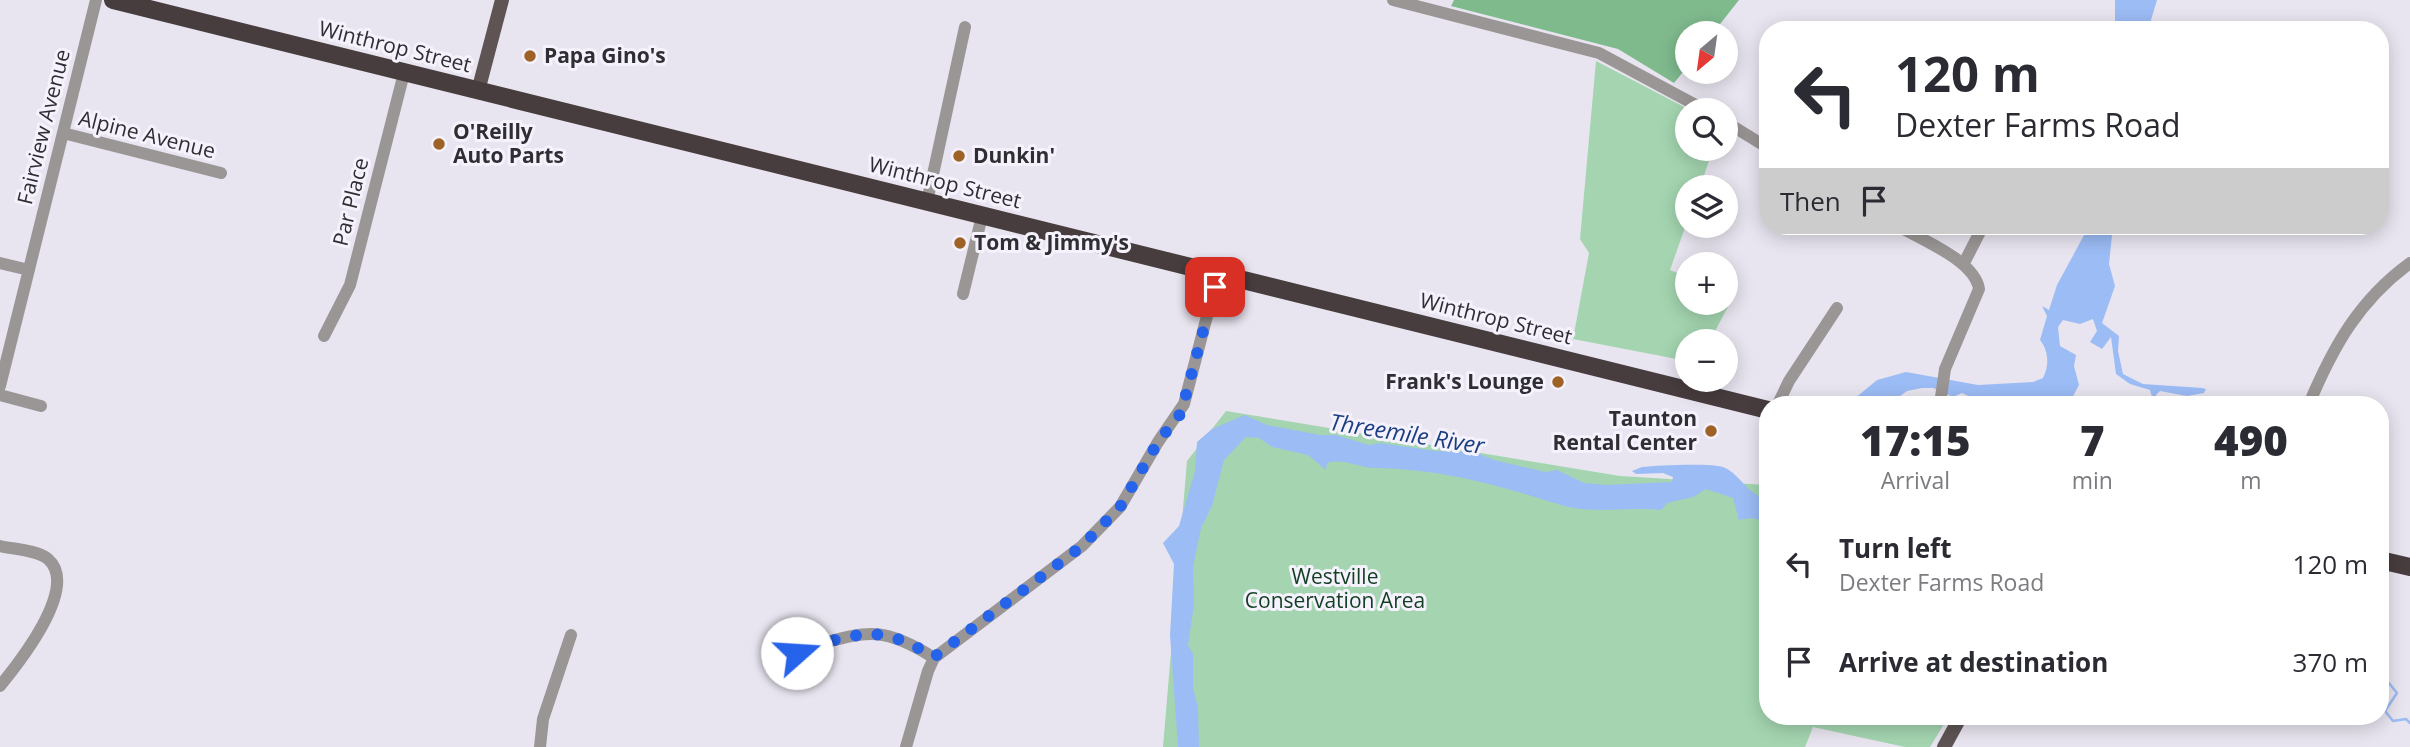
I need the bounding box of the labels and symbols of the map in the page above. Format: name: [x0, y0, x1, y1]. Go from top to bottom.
street label: Winthrop Street: [316, 14, 474, 78]
north arrow: [1675, 21, 1738, 84]
place label: Papa Gino's: [544, 41, 666, 69]
street label: Fairview Avenue: [10, 46, 76, 207]
marker: Papa Gino's: [522, 48, 538, 64]
street label: Alpine Avenue: [76, 104, 219, 165]
place label: O'Reilly Auto Parts: [453, 117, 564, 169]
marker: O'Reilly Auto Parts: [431, 136, 447, 152]
place label: Dunkin': [973, 141, 1055, 169]
marker: Dunkin': [951, 148, 967, 164]
street label: Winthrop Street: [866, 150, 1024, 214]
street label: Par Place: [326, 155, 374, 249]
place label: Tom & Jimmy's: [974, 228, 1129, 256]
marker: Tom & Jimmy's: [952, 235, 968, 251]
pin: [1185, 257, 1245, 317]
street label: Winthrop Street: [1417, 286, 1575, 350]
place label: Frank's Lounge: [1385, 367, 1544, 395]
marker: Frank's Lounge: [1550, 374, 1566, 390]
place label: Taunton Rental Center: [1553, 404, 1697, 456]
water label: Threemile River: [1328, 405, 1488, 461]
marker: Taunton Rental Center: [1703, 423, 1719, 439]
park label: Westville Conservation Area: [1245, 562, 1425, 614]
position arrow: [760, 616, 834, 690]

